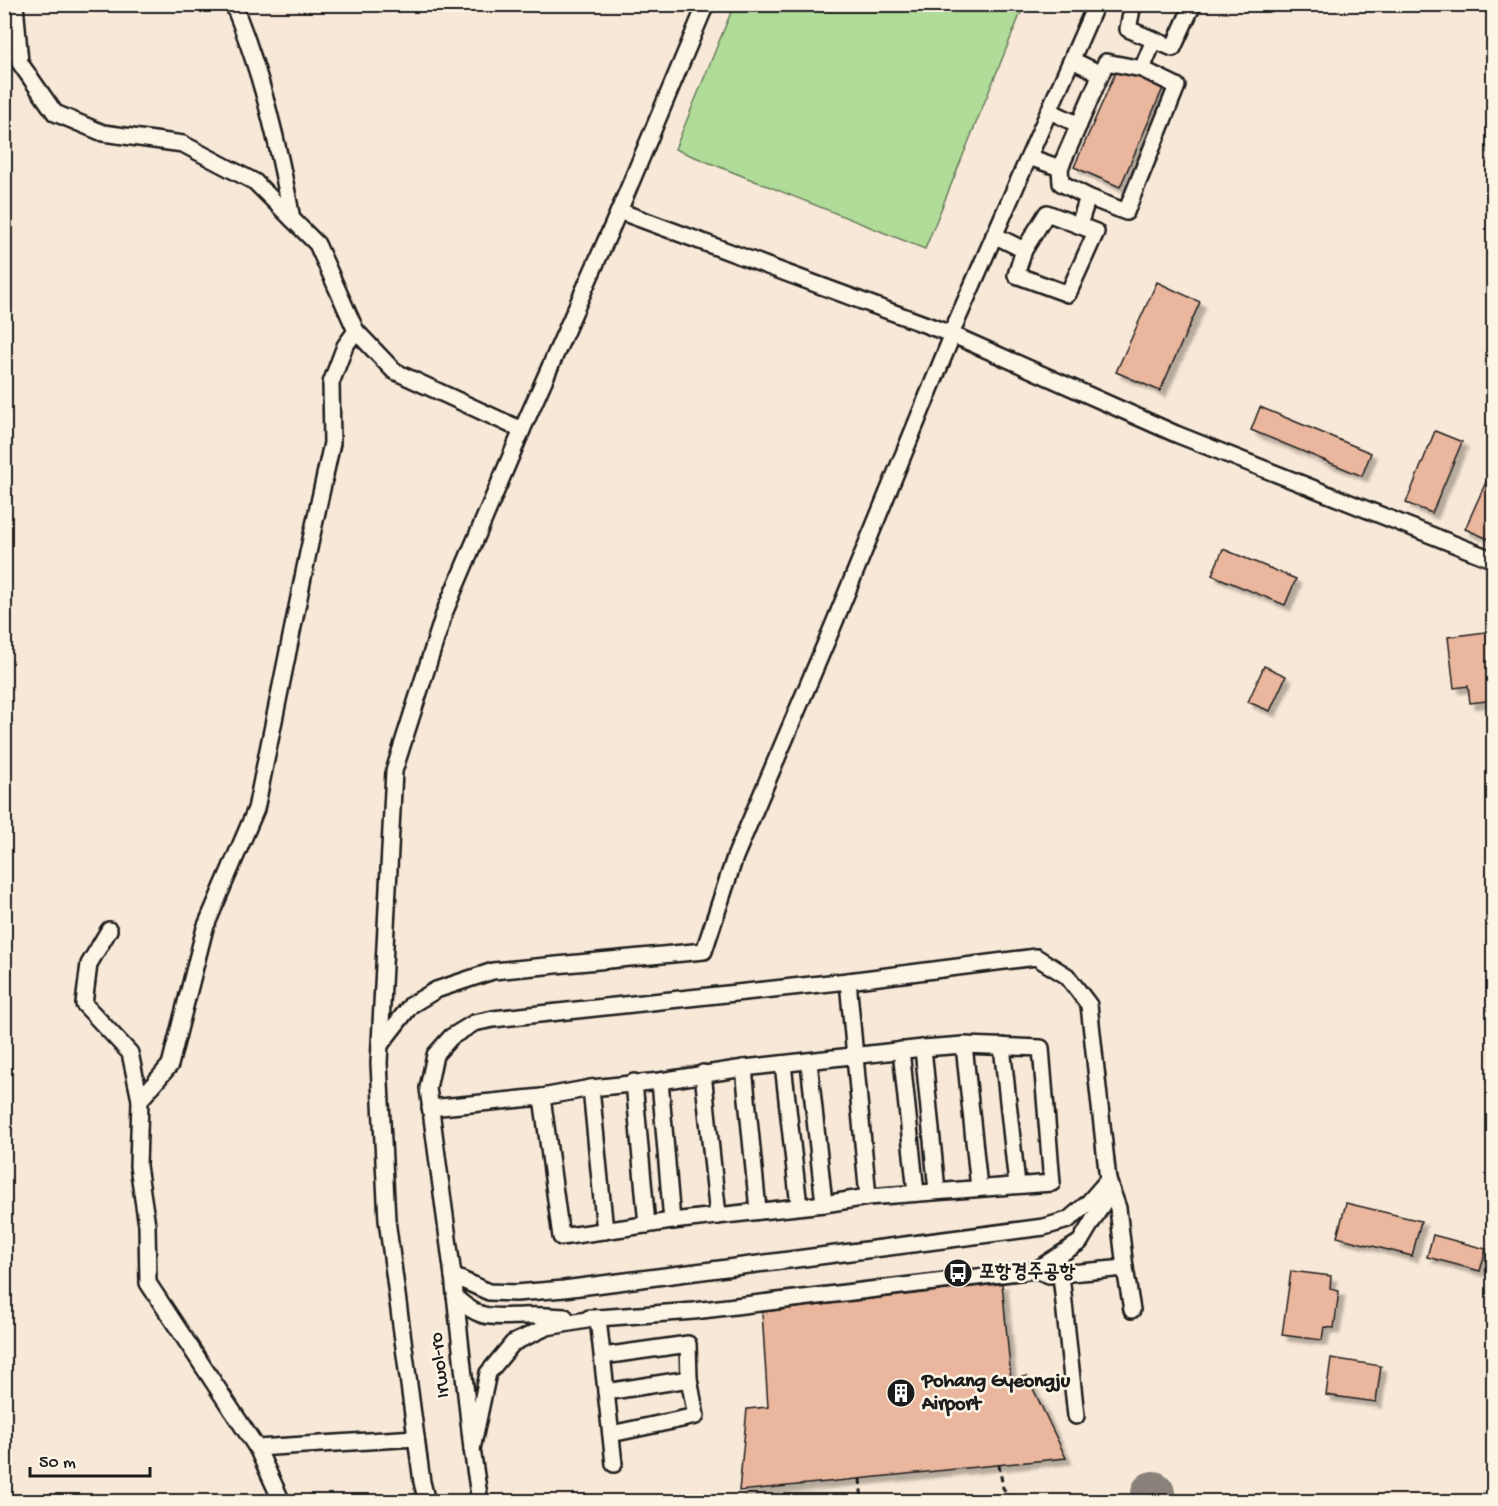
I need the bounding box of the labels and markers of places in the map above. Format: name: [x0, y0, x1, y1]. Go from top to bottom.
bus stop icon: 포항경주공항: [942, 1257, 974, 1289]
place label: 포항경주공항: [979, 1262, 1076, 1285]
place label: Pohang Gyeongju Airport: [921, 1371, 1071, 1417]
building icon: Pohang Gyeongju Airport: [885, 1377, 917, 1409]

